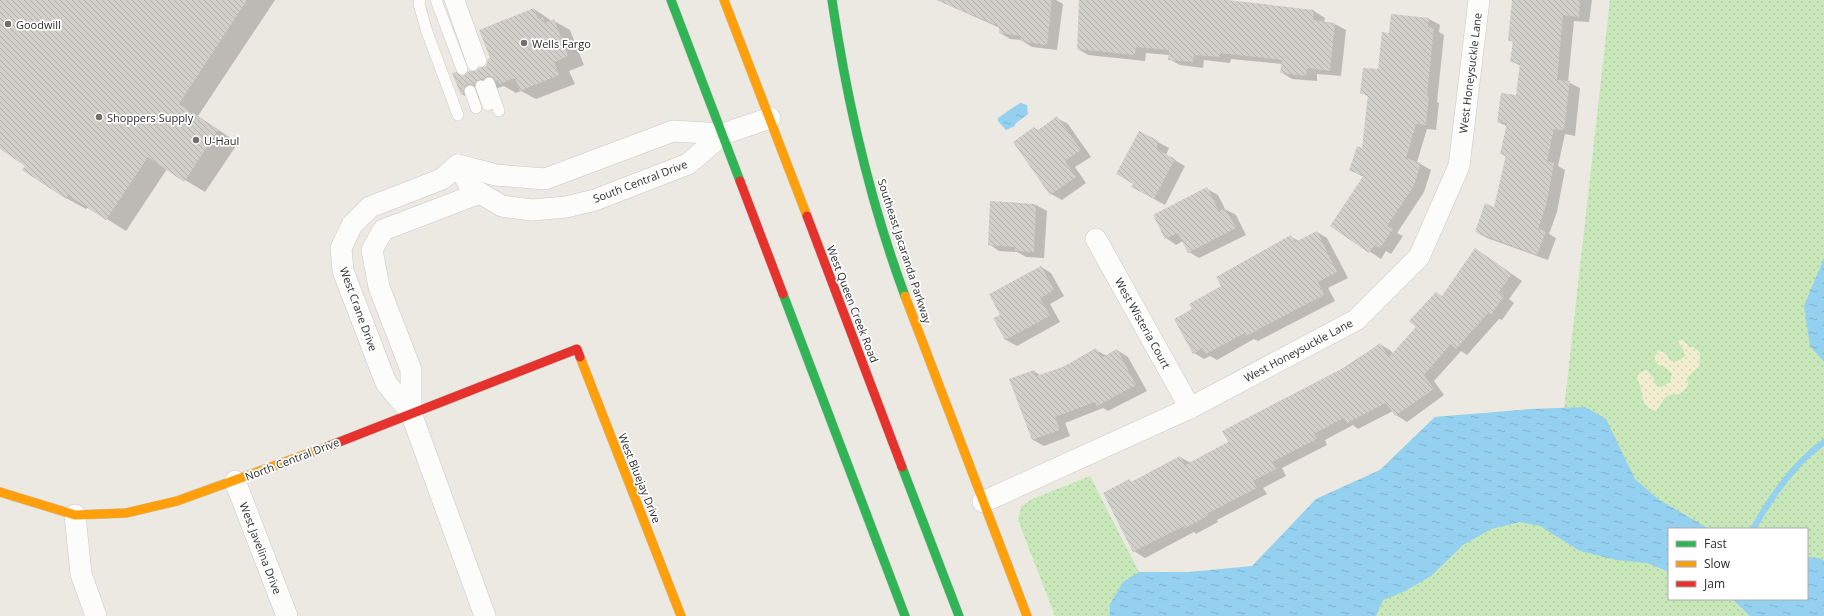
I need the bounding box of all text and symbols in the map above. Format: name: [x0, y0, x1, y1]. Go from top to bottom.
street label: West Honeysuckle Lane: [1455, 12, 1485, 134]
place label: Goodwill: [16, 17, 61, 32]
marker: Goodwill: [3, 19, 13, 29]
place label: Wells Fargo: [532, 36, 591, 51]
marker: Wells Fargo: [519, 38, 529, 48]
place label: Shoppers Supply: [107, 110, 194, 125]
marker: Shoppers Supply: [94, 112, 104, 122]
place label: U-Haul: [204, 133, 239, 148]
marker: U-Haul: [191, 135, 201, 145]
street label: South Central Drive: [591, 156, 689, 206]
street label: Southeast Jacaranda Parkway: [875, 177, 936, 326]
street label: West Queen Creek Road: [824, 243, 882, 365]
street label: West Crane Drive: [337, 265, 381, 353]
street label: West Wisteria Court: [1112, 275, 1174, 371]
street label: West Honeysuckle Lane: [1241, 315, 1355, 385]
street label: West Bluejay Drive: [615, 431, 665, 525]
street label: North Central Drive: [243, 434, 341, 484]
street label: West Javelina Drive: [237, 500, 285, 596]
legend: [1668, 528, 1808, 600]
text: Fast: [1704, 535, 1727, 552]
text: Slow: [1704, 555, 1731, 572]
text: Jam: [1703, 575, 1725, 592]

